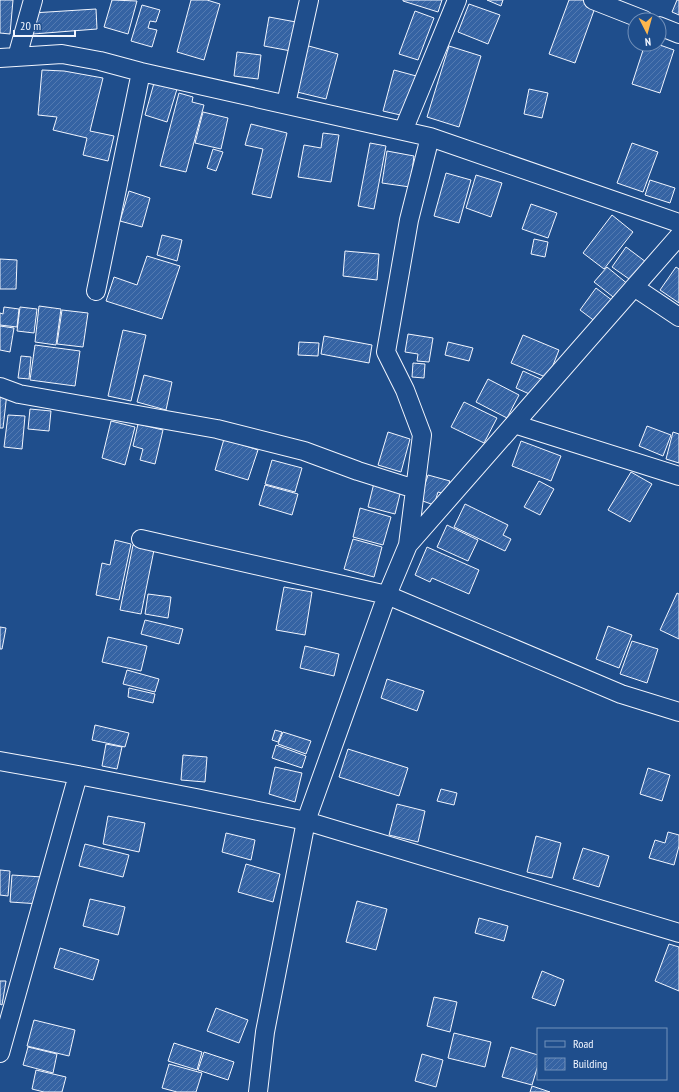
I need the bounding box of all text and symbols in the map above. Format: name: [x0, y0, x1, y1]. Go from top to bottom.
scale bar: [14, 12, 75, 38]
north arrow: [627, 12, 667, 52]
text: 20 m: [20, 18, 41, 33]
text: N: [644, 35, 652, 49]
legend: [537, 1028, 667, 1080]
text: Road: [573, 1036, 593, 1051]
text: Building: [573, 1056, 608, 1071]

